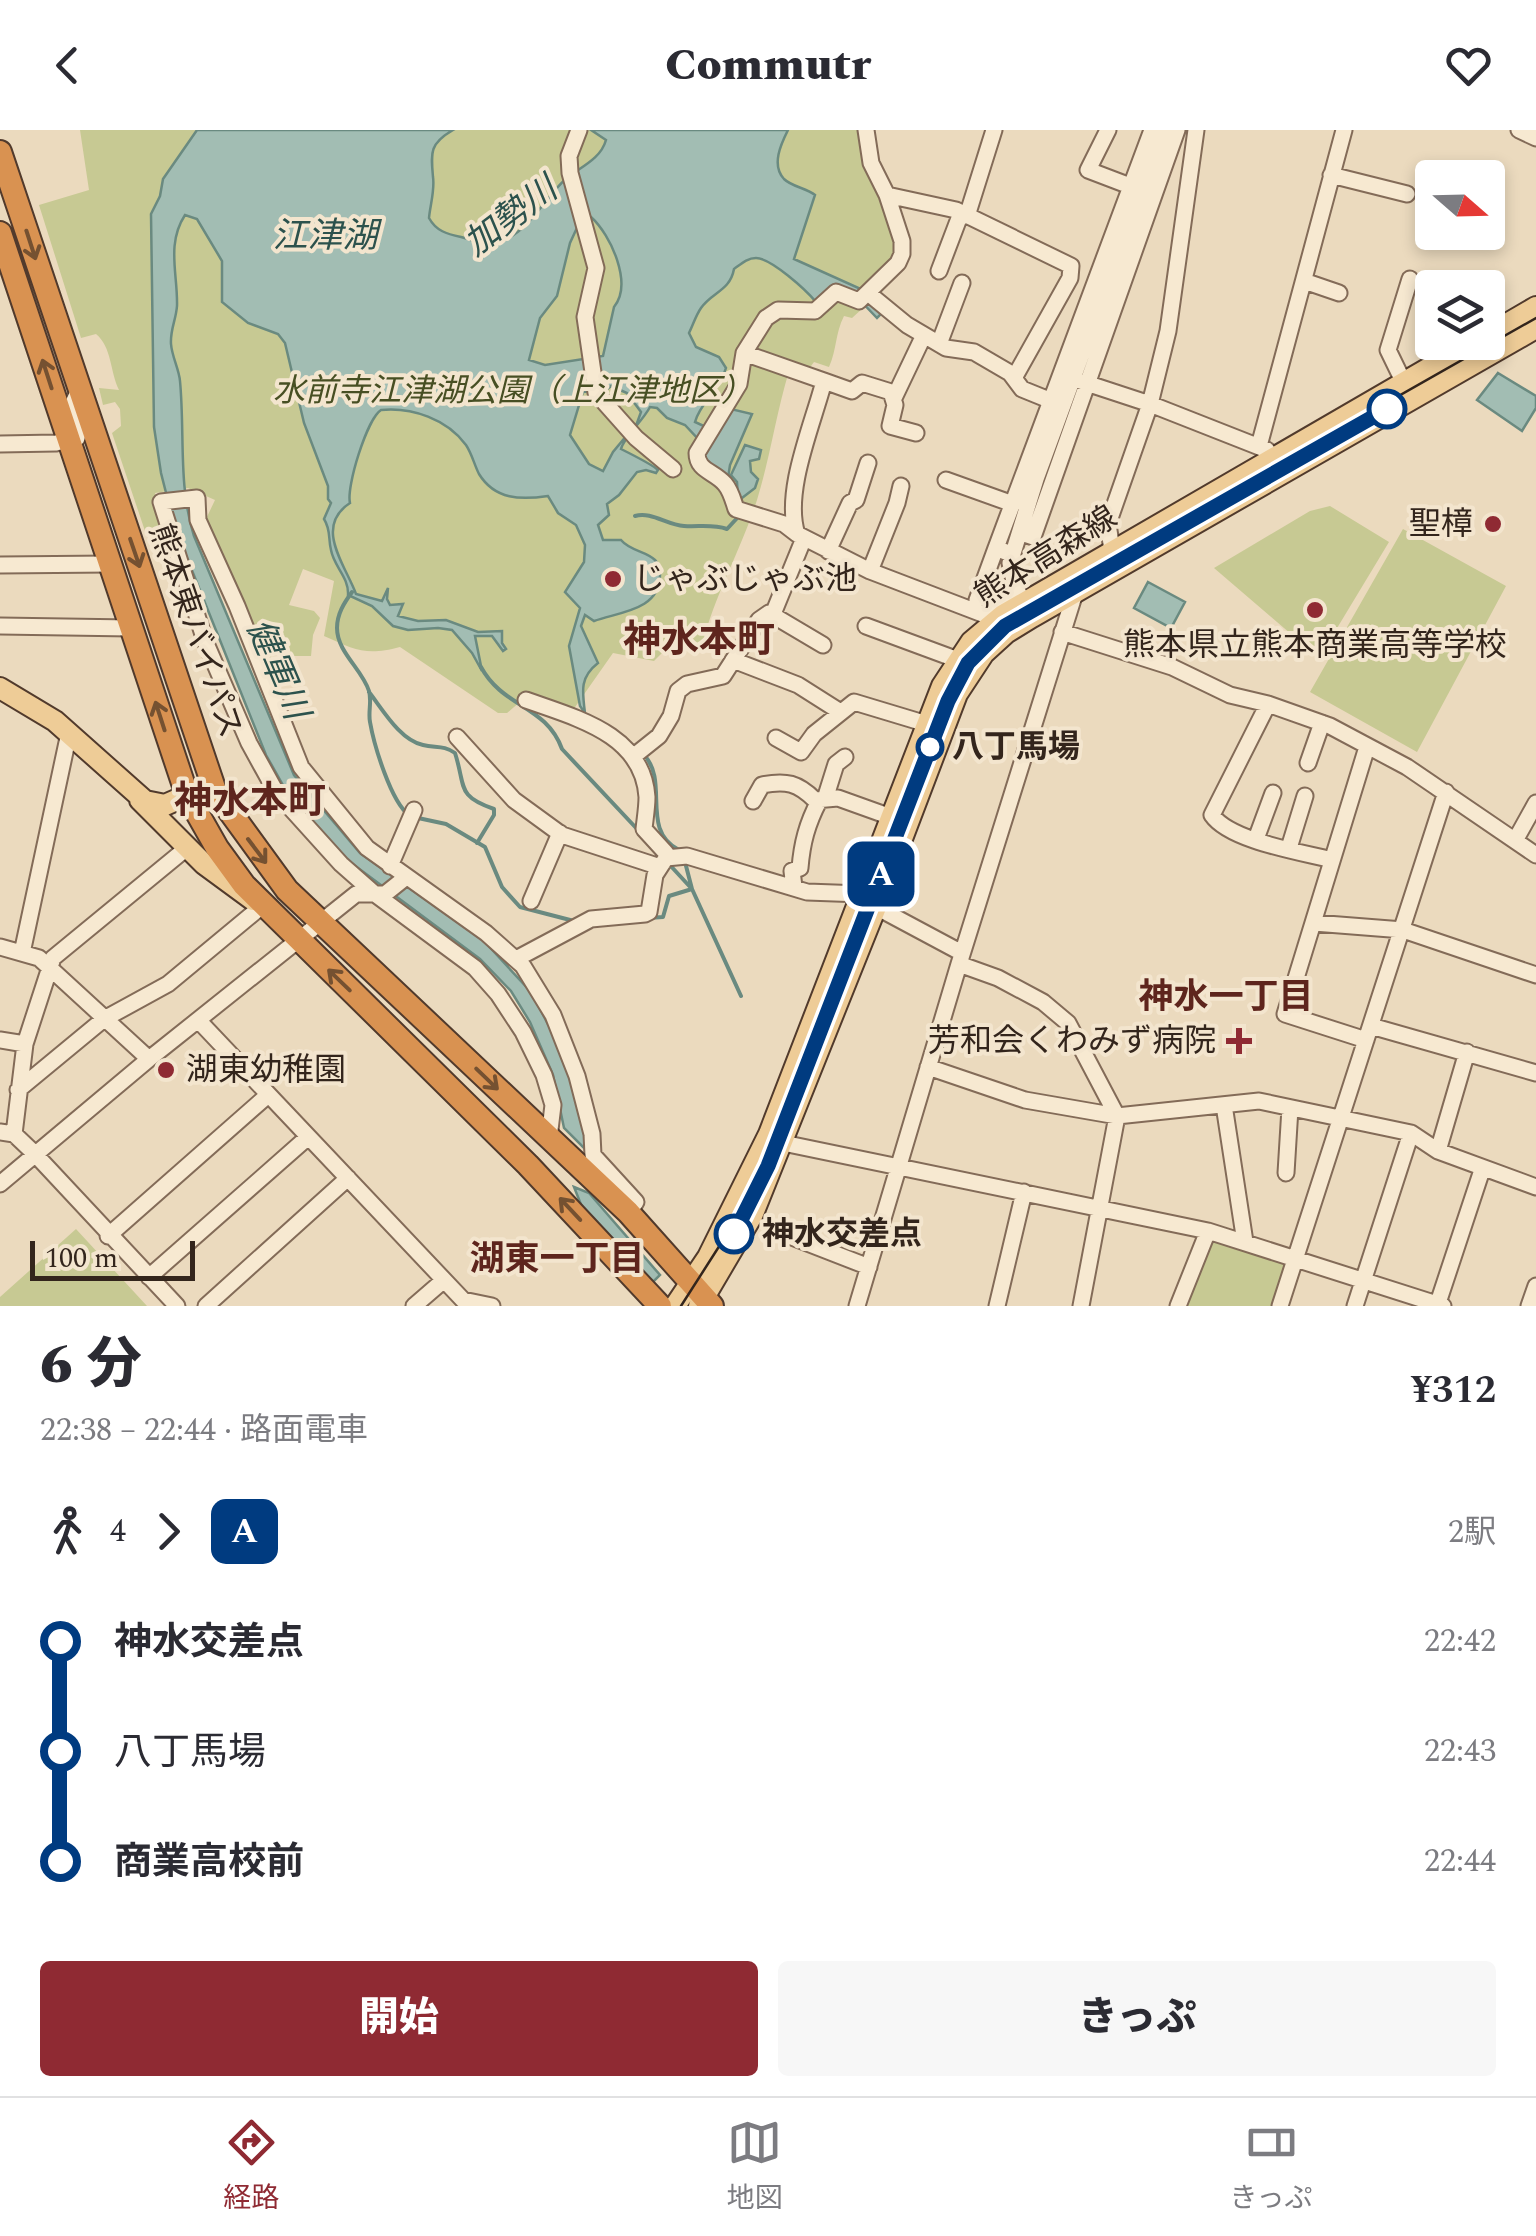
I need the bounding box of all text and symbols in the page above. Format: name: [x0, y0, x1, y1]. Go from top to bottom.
text: Commutr: [665, 31, 871, 100]
icon: back: [40, 38, 95, 93]
icon: heart: [1441, 38, 1496, 93]
north arrow: [1415, 160, 1505, 250]
map controls: [1415, 160, 1505, 360]
water label: 加勢川: [453, 162, 572, 270]
water label: 江津湖: [272, 210, 382, 263]
one-way arrow: [23, 228, 41, 260]
button: layers: [1415, 270, 1505, 360]
one-way arrow: [37, 359, 55, 390]
park label: 水前寺江津湖公園（上江津地区）: [273, 367, 753, 416]
unlabelled marker: [1368, 390, 1406, 428]
street label: 熊本高森線: [965, 494, 1127, 620]
place label: 聖樟: [1409, 500, 1473, 549]
marker: 聖樟: [1482, 513, 1504, 535]
street label: 熊本東バイパス: [135, 517, 255, 745]
one-way arrow: [127, 536, 145, 568]
place label: じゃぶじゃぶ池: [633, 555, 857, 604]
marker: じゃぶじゃぶ池: [602, 568, 624, 590]
marker: 熊本県立熊本商業高等学校: [1304, 599, 1326, 621]
water label: 健軍川: [232, 610, 323, 731]
district label: 神水本町: [623, 612, 775, 670]
place label: 熊本県立熊本商業高等学校: [1123, 621, 1507, 670]
one-way arrow: [150, 700, 168, 732]
place label: 八丁馬場: [952, 723, 1080, 772]
marker: 八丁馬場: [917, 734, 943, 760]
district label: 神水本町: [174, 773, 326, 831]
one-way arrow: [246, 837, 267, 864]
line badge: A: [848, 842, 914, 906]
text: A: [867, 848, 895, 901]
one-way arrow: [328, 968, 352, 992]
district label: 神水一丁目: [1138, 971, 1314, 1024]
place label: 芳和会くわみず病院: [928, 1017, 1216, 1066]
marker: 芳和会くわみず病院: [1226, 1028, 1252, 1054]
place label: 湖東幼稚園: [186, 1046, 346, 1095]
marker: 湖東幼稚園: [155, 1059, 177, 1081]
one-way arrow: [475, 1067, 499, 1091]
one-way arrow: [558, 1197, 582, 1223]
place label: 神水交差点: [762, 1210, 922, 1259]
marker: 神水交差点: [715, 1215, 753, 1253]
district label: 湖東一丁目: [469, 1233, 645, 1286]
scale bar: [30, 1236, 195, 1280]
text: 100 m: [45, 1237, 118, 1280]
text: 6 分: [40, 1324, 142, 1407]
text: ¥312: [1411, 1362, 1496, 1420]
text: 22:38 – 22:44 · 路面電車: [40, 1406, 368, 1455]
icon: walk: [40, 1504, 95, 1559]
icon: forward: [141, 1504, 196, 1559]
text: A: [231, 1505, 258, 1558]
text: 4: [110, 1507, 126, 1556]
text: 2駅: [1448, 1508, 1496, 1557]
text: 神水交差点: [114, 1614, 304, 1672]
text: 22:42: [1424, 1617, 1496, 1666]
text: 八丁馬場: [114, 1724, 266, 1782]
text: 22:43: [1424, 1727, 1496, 1776]
text: 商業高校前: [114, 1834, 304, 1892]
text: 22:44: [1424, 1837, 1496, 1886]
button: 開始: [40, 1961, 758, 2076]
button: きっぷ: [778, 1961, 1496, 2076]
tab: 経路: [224, 2115, 280, 2220]
tab: 地図: [727, 2115, 783, 2220]
tab: きっぷ: [1230, 2115, 1312, 2220]

